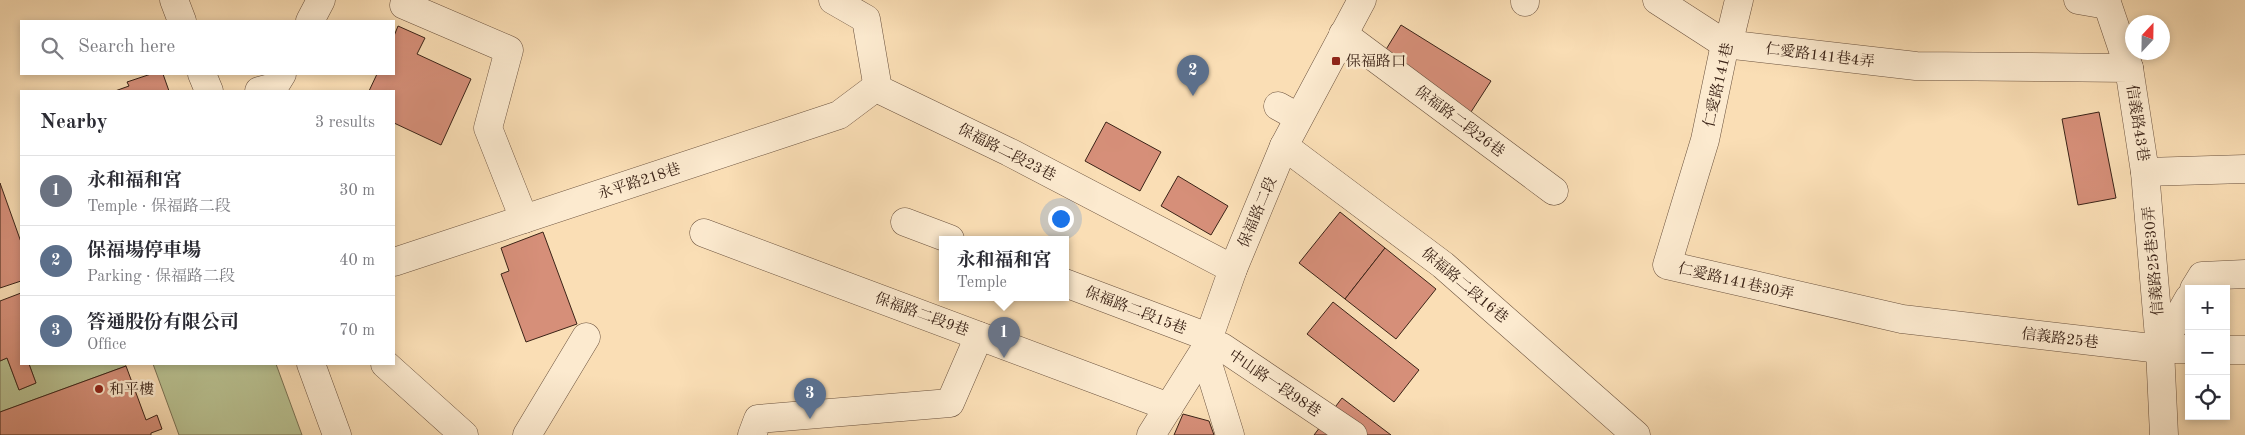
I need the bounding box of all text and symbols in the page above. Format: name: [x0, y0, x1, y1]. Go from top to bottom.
north arrow: [2125, 15, 2170, 60]
search box: [20, 20, 395, 75]
icon: search: [38, 34, 66, 62]
text: Search here: [78, 38, 175, 57]
street label: 仁愛路141巷4弄: [1764, 40, 1875, 71]
street label: 仁愛路141巷: [1701, 41, 1736, 129]
place label: 保福路口: [1346, 53, 1406, 70]
pin: 2: [1177, 55, 1209, 96]
marker: 保福路口: [1330, 55, 1342, 67]
street label: 保福路二段26巷: [1412, 82, 1508, 161]
street label: 信義路43巷: [2123, 84, 2152, 163]
text: Nearby: [40, 112, 108, 133]
text: 3 results: [315, 115, 375, 131]
street label: 保福路二段23巷: [955, 120, 1058, 184]
street label: 永平路218巷: [596, 160, 683, 203]
text: 永和福和宮: [87, 172, 182, 191]
street label: 保福路二段: [1235, 174, 1280, 250]
text: 1: [51, 183, 61, 199]
text: 30 m: [339, 183, 375, 199]
text: Temple · 保福路二段: [87, 199, 231, 215]
your location: [1048, 206, 1074, 232]
street label: 信義路25巷30弄: [2140, 206, 2167, 316]
popup: [939, 236, 1069, 301]
text: 保福場停車場: [87, 242, 201, 261]
street label: 保福路二段16巷: [1418, 244, 1511, 326]
text: 永和福和宮: [956, 252, 1052, 271]
text: 2: [51, 253, 61, 269]
text: 40 m: [339, 253, 375, 269]
street label: 仁愛路141巷30弄: [1676, 260, 1796, 303]
text: Parking · 保福路二段: [87, 269, 235, 285]
text: Temple: [956, 275, 1007, 291]
street label: 保福路二段15巷: [1083, 283, 1189, 338]
map controls: [2185, 285, 2230, 420]
button: +: [2185, 285, 2230, 330]
street label: 保福路二段9巷: [873, 290, 971, 339]
text: 答通股份有限公司: [87, 314, 239, 333]
pin: 1: [988, 317, 1020, 358]
text: 3: [51, 323, 61, 339]
text: 70 m: [339, 323, 375, 339]
street label: 信義路25巷: [2020, 325, 2099, 352]
button: −: [2185, 330, 2230, 375]
text: Office: [87, 337, 126, 353]
street label: 中山路一段98巷: [1225, 346, 1324, 420]
button: locate: [2185, 375, 2230, 420]
pin: 3: [794, 378, 826, 419]
place label: 和平樓: [109, 381, 154, 398]
marker: 和平樓: [93, 383, 105, 395]

